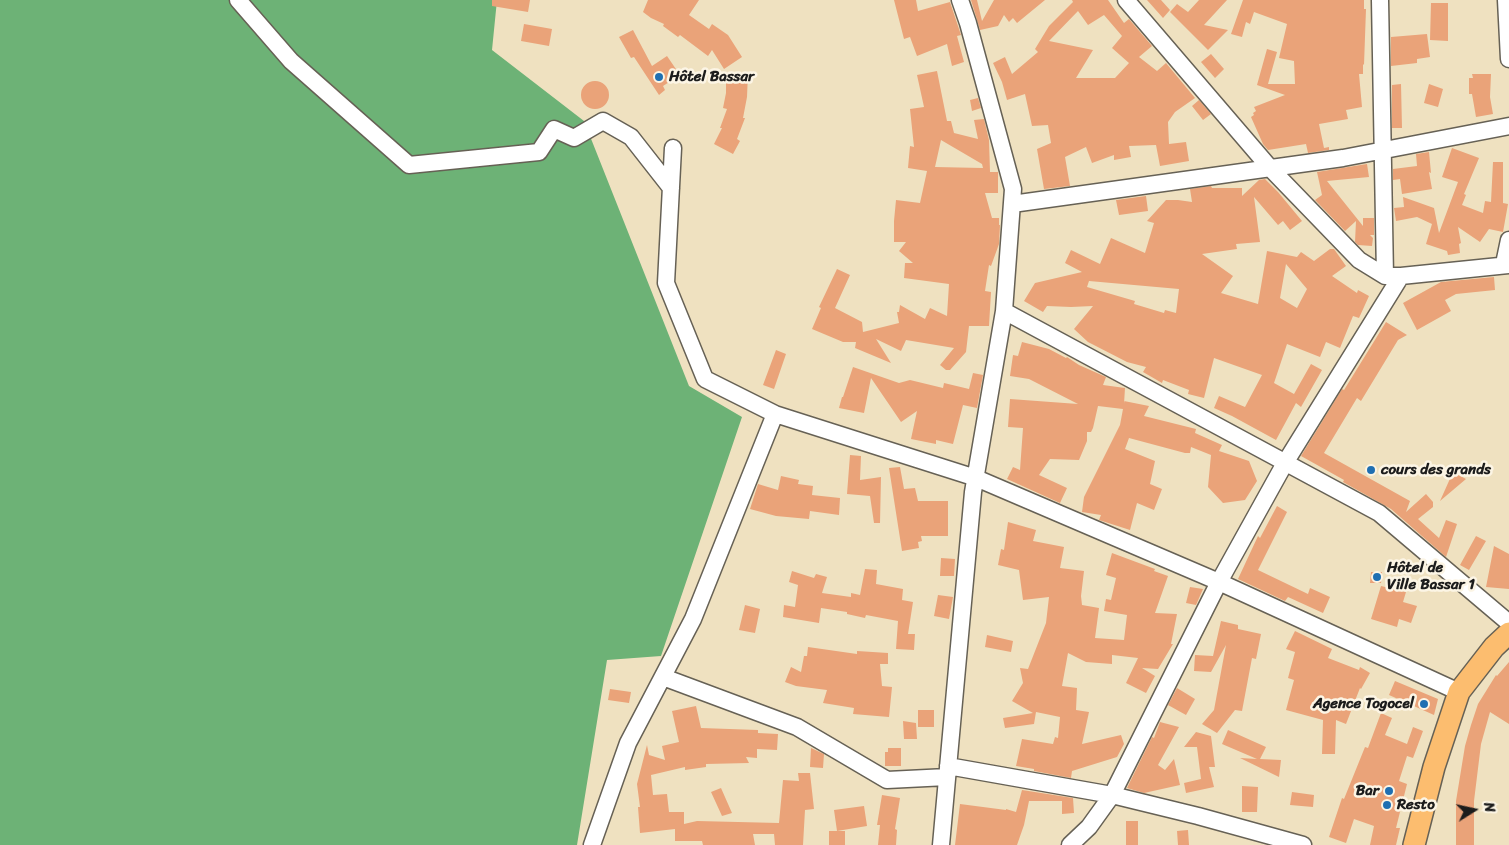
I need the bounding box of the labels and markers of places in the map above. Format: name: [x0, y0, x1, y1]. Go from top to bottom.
place label: Hôtel Bassar: [669, 68, 754, 86]
marker: Hôtel Bassar: [653, 71, 665, 83]
place label: cours des grands: [1381, 461, 1491, 479]
marker: cours des grands: [1365, 464, 1377, 476]
place label: Hôtel de Ville Bassar 1: [1387, 559, 1475, 594]
marker: Hôtel de Ville Bassar 1: [1371, 571, 1383, 583]
place label: Agence Togocel: [1313, 695, 1414, 713]
marker: Agence Togocel: [1418, 698, 1430, 710]
place label: Bar: [1356, 782, 1379, 800]
marker: Bar: [1383, 785, 1395, 797]
place label: Resto: [1397, 796, 1435, 814]
marker: Resto: [1381, 799, 1393, 811]

